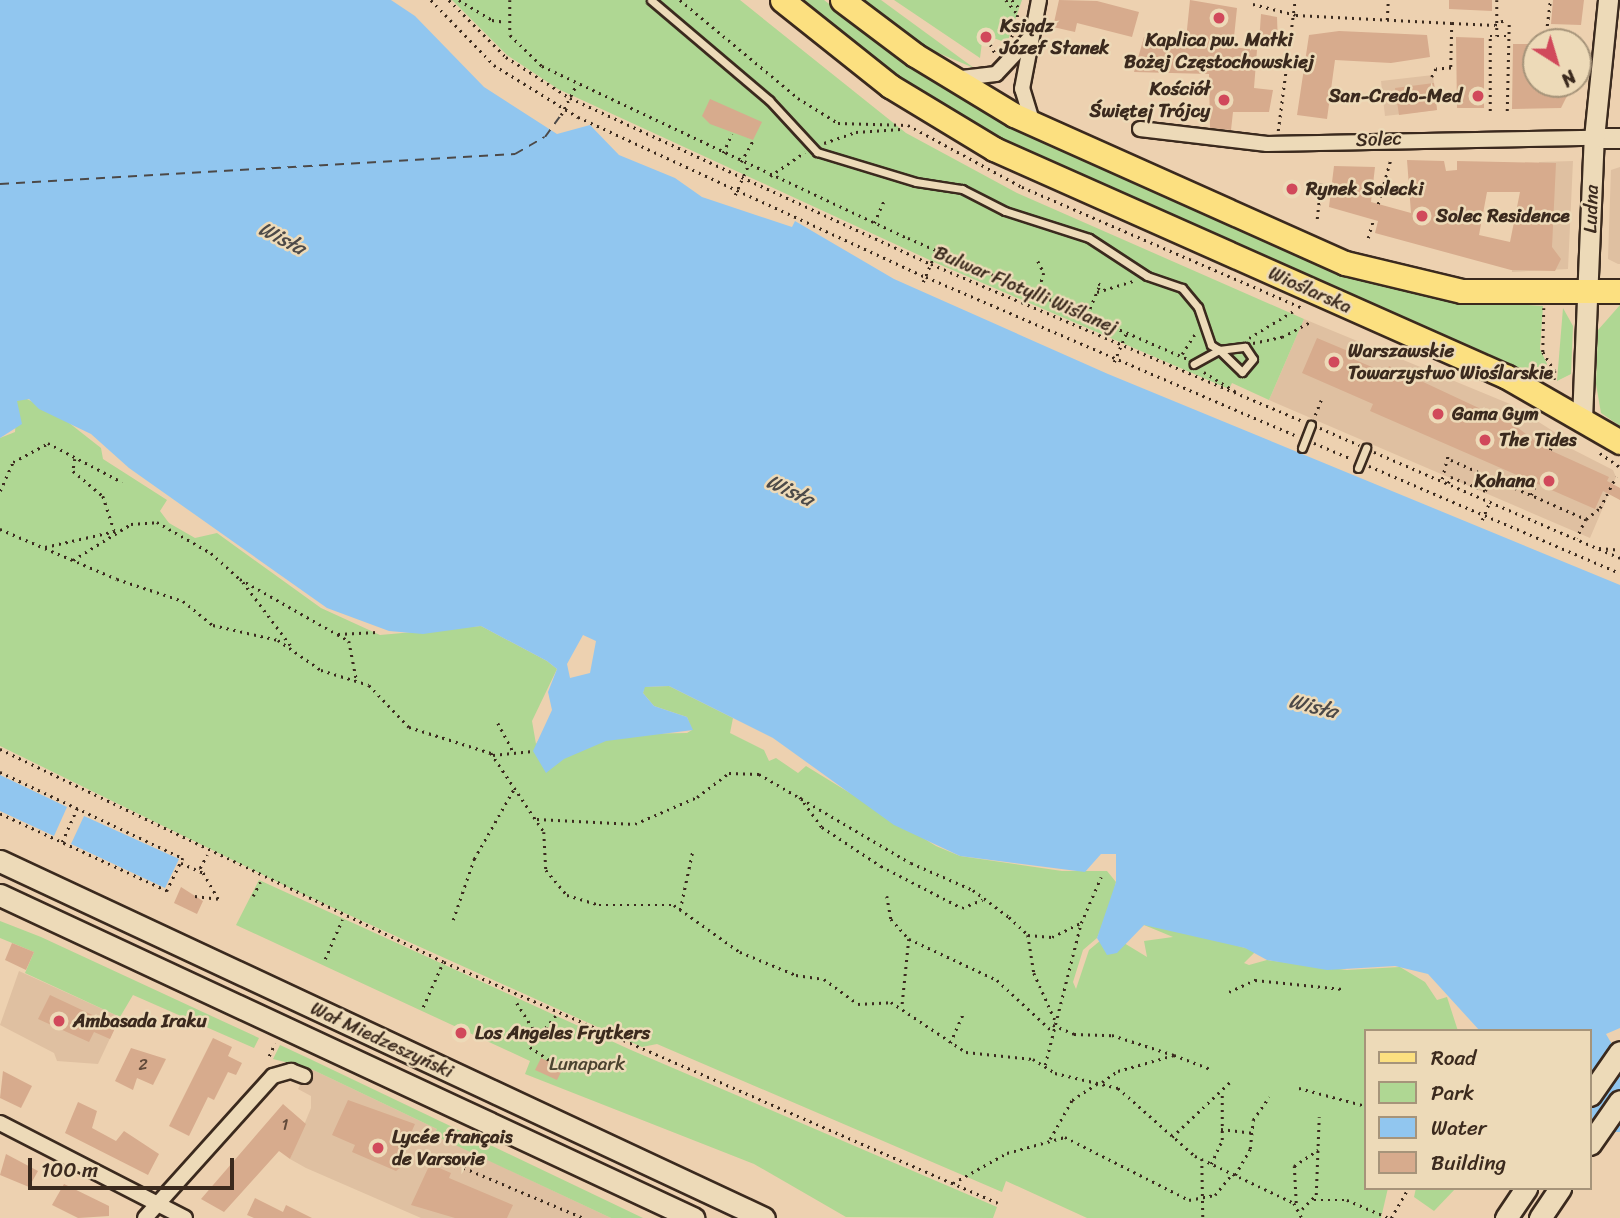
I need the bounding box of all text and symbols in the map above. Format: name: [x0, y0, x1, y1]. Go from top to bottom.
marker: Kaplica pw. Matki Bożej Częstochowskiej: [1211, 10, 1227, 26]
place label: Ksiądz Józef Stanek: [1000, 15, 1110, 59]
north arrow: [1522, 28, 1592, 98]
marker: Ksiądz Józef Stanek: [978, 29, 994, 45]
place label: Kaplica pw. Matki Bożej Częstochowskiej: [1124, 29, 1314, 73]
text: N: [1554, 61, 1584, 96]
place label: Kościół Świętej Trójcy: [1090, 78, 1210, 122]
place label: San-Credo-Med: [1329, 85, 1462, 107]
marker: San-Credo-Med: [1468, 86, 1488, 106]
marker: Kościół Świętej Trójcy: [1216, 92, 1232, 108]
street label: Solec: [1355, 127, 1403, 151]
place label: Rynek Solecki: [1306, 178, 1424, 200]
marker: Rynek Solecki: [1284, 181, 1300, 197]
street label: Ludna: [1579, 184, 1603, 234]
place label: Solec Residence: [1436, 205, 1571, 227]
marker: Solec Residence: [1414, 208, 1430, 224]
water label: Wisła: [254, 216, 310, 260]
street label: Bulwar Flotylli Wiślanej: [931, 241, 1121, 339]
street label: Wioślarska: [1265, 262, 1355, 318]
place label: Warszawskie Towarzystwo Wioślarskie: [1348, 340, 1554, 384]
marker: Warszawskie Towarzystwo Wioślarskie: [1326, 354, 1342, 370]
place label: Gama Gym: [1452, 403, 1539, 425]
marker: Gama Gym: [1430, 406, 1446, 422]
place label: The Tides: [1499, 429, 1579, 451]
marker: The Tides: [1477, 432, 1493, 448]
water label: Wisła: [762, 468, 818, 512]
place label: Kohana: [1475, 470, 1535, 492]
marker: Kohana: [1541, 473, 1557, 489]
water label: Wisła: [1286, 688, 1340, 724]
street label: Wał Miedzeszyński: [307, 997, 457, 1083]
place label: Ambasada Iraku: [73, 1010, 207, 1032]
marker: Ambasada Iraku: [51, 1013, 67, 1029]
place label: Los Angeles Frytkers: [475, 1022, 649, 1044]
marker: Los Angeles Frytkers: [453, 1025, 469, 1041]
legend: [1364, 1029, 1592, 1190]
text: Road: [1431, 1039, 1476, 1077]
park label: Lunapark: [549, 1053, 625, 1075]
house number: 2: [138, 1055, 148, 1075]
text: Park: [1431, 1074, 1474, 1112]
text: Water: [1431, 1109, 1486, 1147]
house number: 1: [282, 1115, 288, 1135]
place label: Lycée français de Varsovie: [392, 1126, 514, 1170]
marker: Lycée français de Varsovie: [370, 1140, 386, 1156]
scale bar: [32, 1144, 238, 1188]
text: Building: [1431, 1144, 1506, 1182]
text: 100 m: [41, 1151, 98, 1189]

